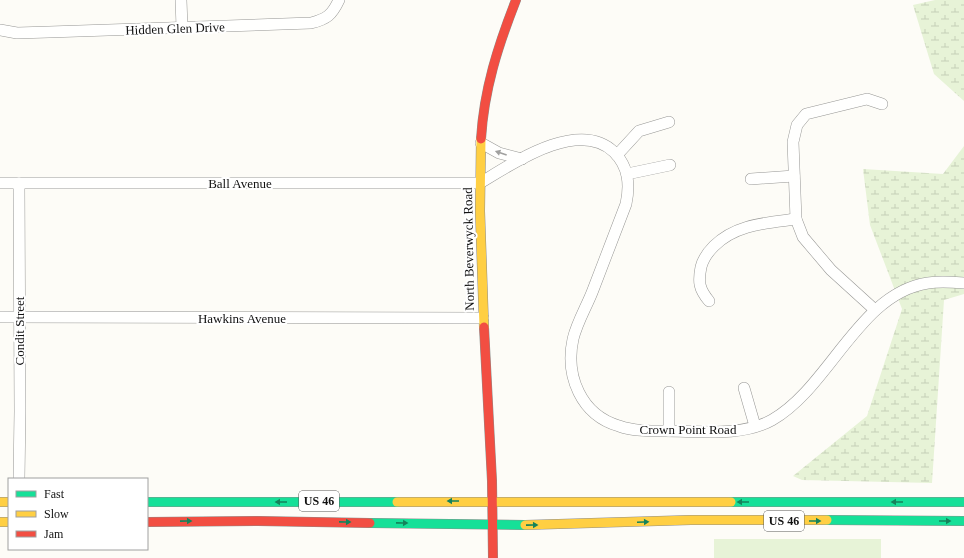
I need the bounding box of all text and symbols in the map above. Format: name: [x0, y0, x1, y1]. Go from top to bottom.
street label: Hidden Glen Drive: [125, 19, 225, 38]
one-way arrow: [494, 150, 506, 156]
street label: Ball Avenue: [208, 176, 272, 191]
street label: North Beverwyck Road: [460, 187, 477, 311]
street label: Condit Street: [12, 296, 27, 365]
street label: Hawkins Avenue: [198, 311, 286, 326]
street label: Crown Point Road: [640, 422, 737, 437]
legend: [8, 478, 148, 550]
text: Fast: [44, 487, 65, 501]
road number: US 46: [299, 491, 339, 511]
one-way arrow: [446, 498, 459, 504]
one-way arrow: [737, 498, 749, 505]
one-way arrow: [274, 499, 287, 505]
one-way arrow: [890, 499, 903, 505]
text: Slow: [44, 507, 69, 521]
road number: US 46: [764, 511, 804, 531]
one-way arrow: [180, 518, 193, 524]
one-way arrow: [637, 518, 649, 525]
one-way arrow: [809, 518, 822, 524]
one-way arrow: [939, 518, 952, 524]
one-way arrow: [339, 519, 352, 525]
one-way arrow: [396, 520, 409, 526]
one-way arrow: [526, 522, 539, 528]
text: Jam: [44, 527, 64, 541]

